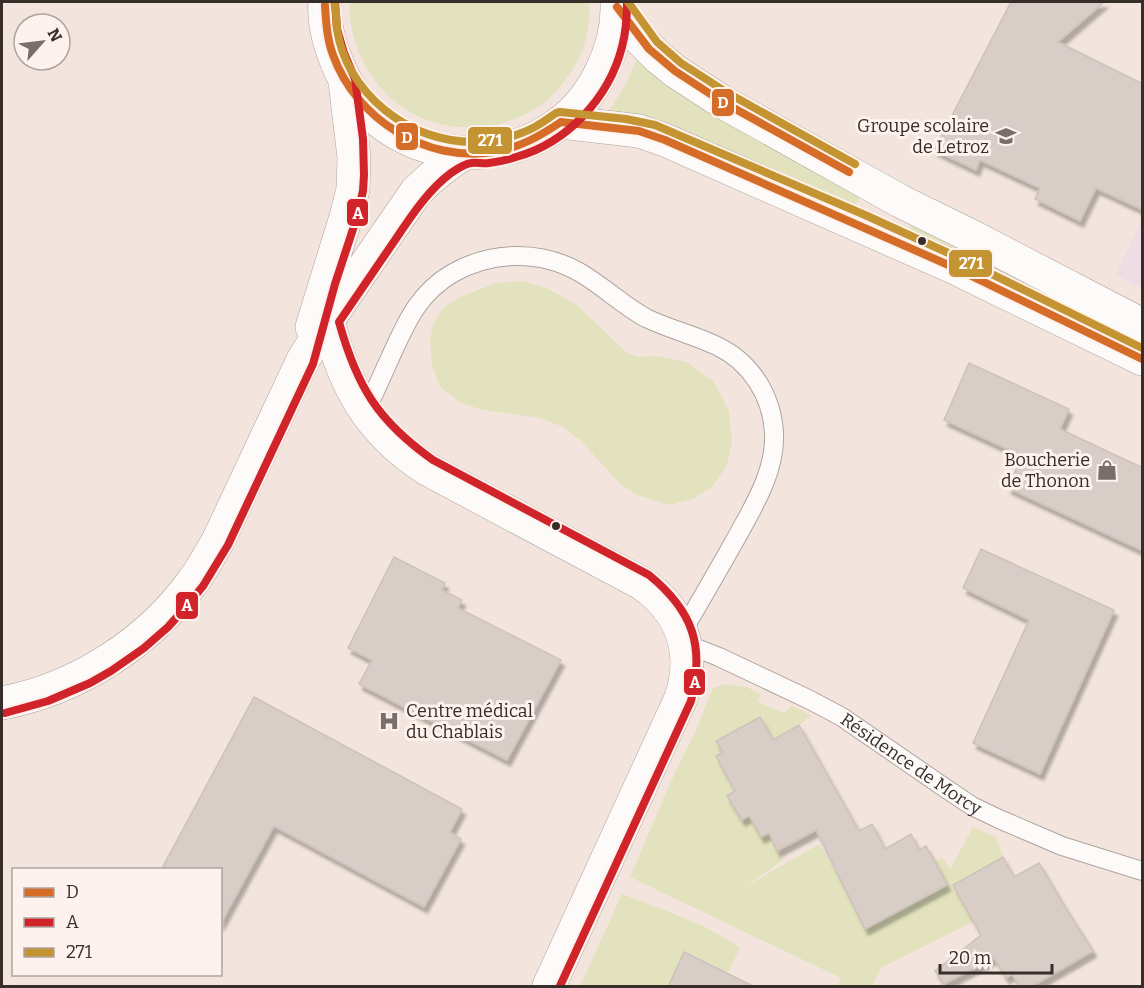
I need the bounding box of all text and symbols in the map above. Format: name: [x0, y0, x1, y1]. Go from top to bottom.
north arrow: [12, 12, 72, 72]
text: N: [44, 25, 66, 45]
line badge: D: [711, 88, 735, 117]
text: D: [717, 93, 729, 112]
place label: Groupe scolaire de Letroz: [857, 115, 989, 158]
line badge: D: [395, 122, 419, 151]
school or university icon: Groupe scolaire de Letroz: [994, 124, 1018, 148]
line badge: 271: [467, 126, 513, 155]
text: D: [401, 128, 413, 147]
text: 271: [478, 131, 502, 150]
line badge: A: [346, 198, 369, 227]
text: A: [352, 204, 364, 223]
unlabelled marker: [916, 235, 928, 247]
line badge: 271: [948, 249, 993, 278]
text: 271: [959, 254, 983, 273]
place label: Boucherie de Thonon: [1001, 449, 1091, 492]
shop icon: Boucherie de Thonon: [1095, 458, 1119, 482]
unlabelled marker: [550, 520, 562, 532]
line badge: A: [175, 591, 199, 620]
text: A: [181, 596, 193, 615]
line badge: A: [683, 668, 706, 696]
text: A: [689, 673, 701, 692]
place label: Centre médical du Chablais: [406, 700, 533, 743]
street label: Résidence de Morcy: [836, 708, 985, 820]
hospital icon: Centre médical du Chablais: [377, 709, 401, 733]
legend: [12, 868, 222, 976]
text: D: [66, 881, 79, 903]
text: A: [66, 911, 79, 933]
scale bar: [940, 937, 1052, 975]
text: 271: [66, 941, 93, 963]
text: 20 m: [949, 947, 991, 969]

